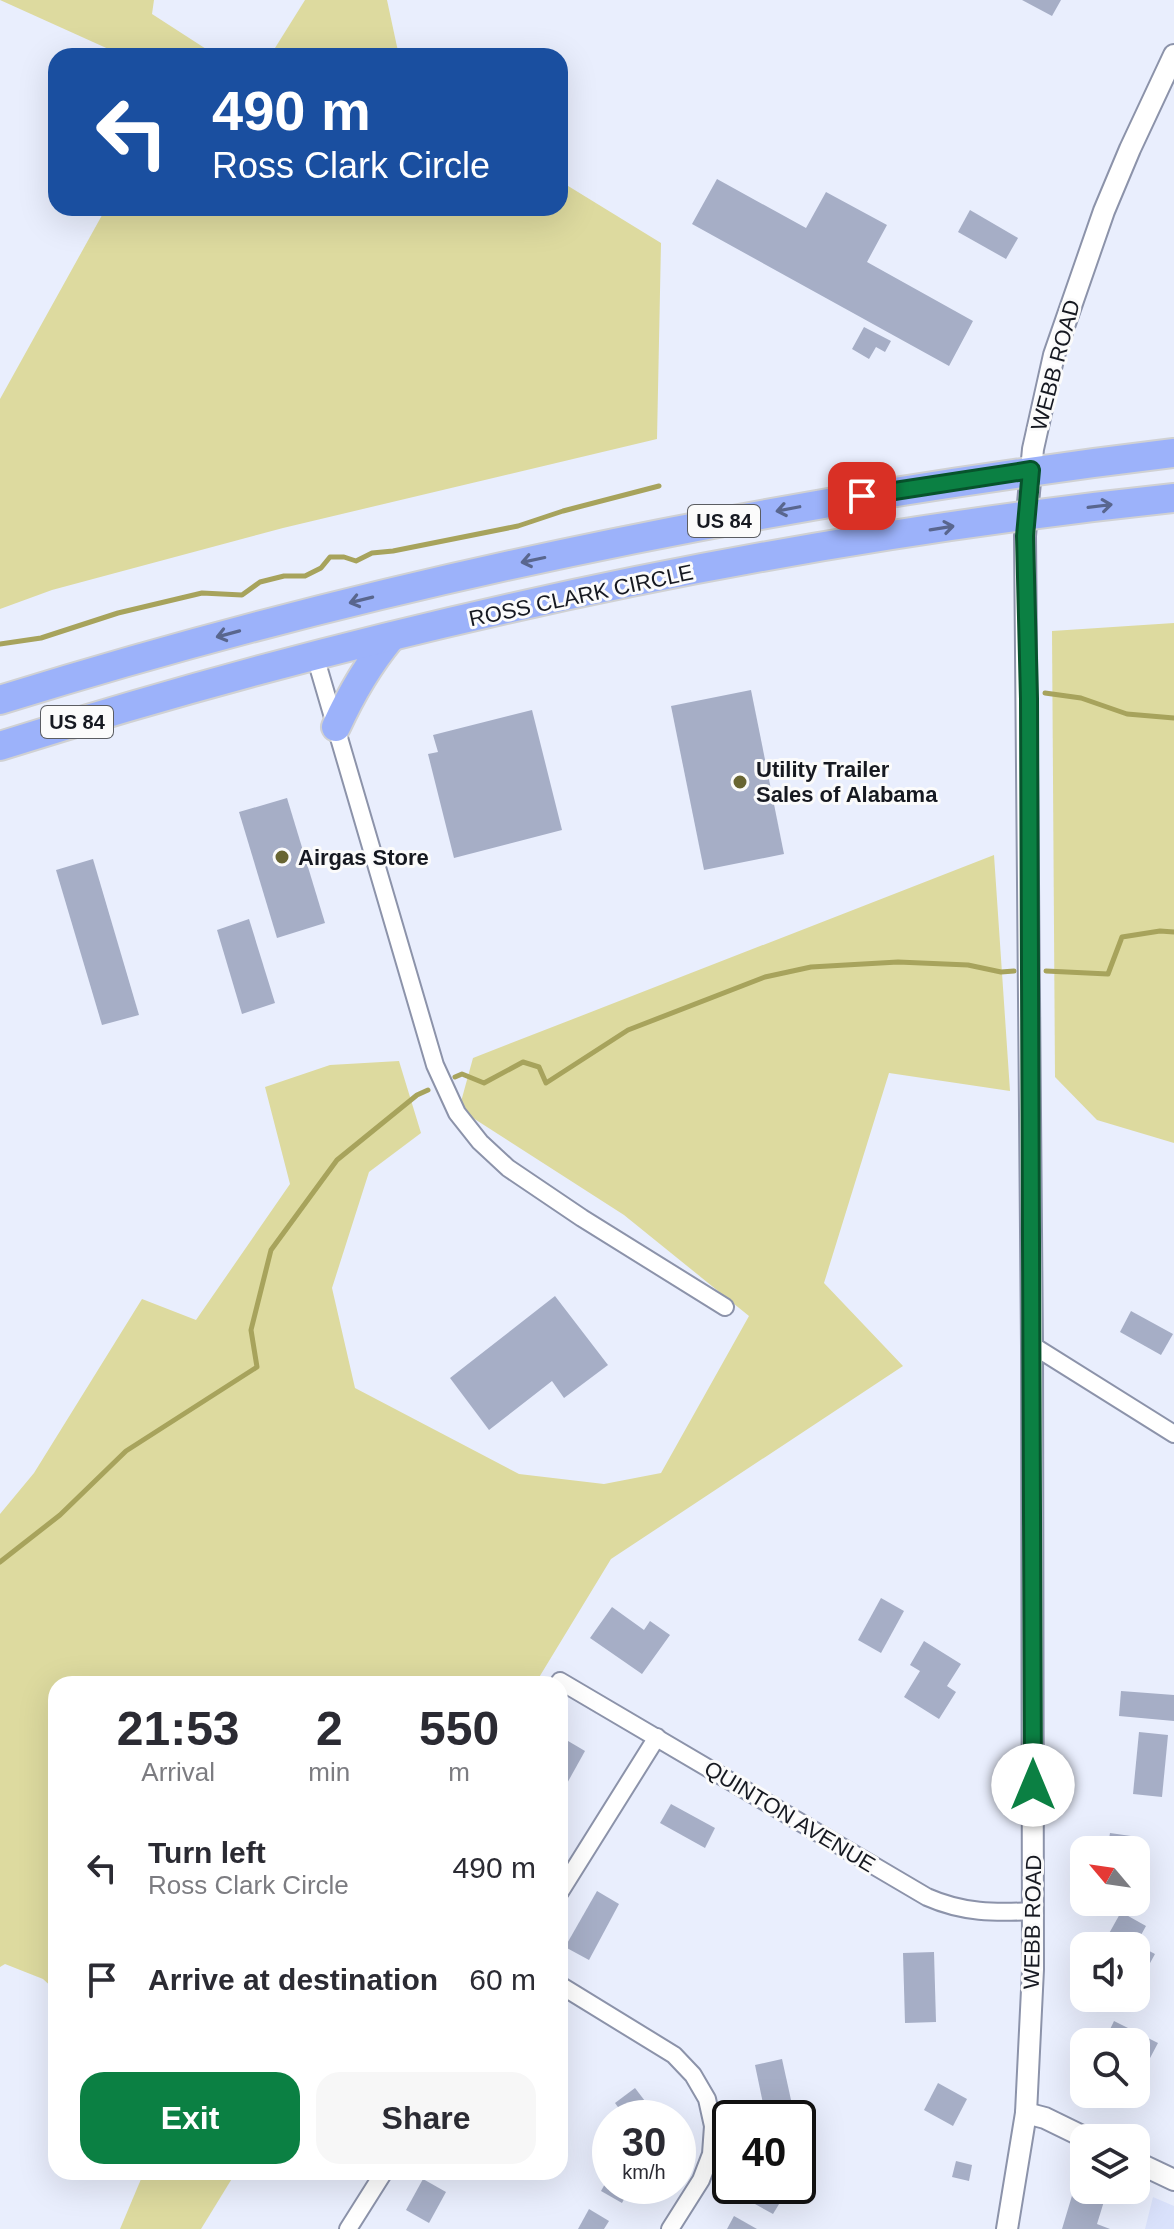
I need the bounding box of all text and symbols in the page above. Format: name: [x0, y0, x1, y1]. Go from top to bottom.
text: 490 m: [212, 79, 371, 142]
icon: left: [80, 80, 184, 184]
text: Ross Clark Circle: [212, 145, 490, 186]
street label: WEBB ROAD: [1026, 297, 1085, 433]
pin: [828, 462, 896, 530]
icon: arrive: [840, 474, 884, 518]
one-way arrow: [1087, 498, 1113, 513]
one-way arrow: [776, 503, 802, 518]
road number: US 84: [688, 505, 760, 537]
one-way arrow: [928, 520, 954, 535]
one-way arrow: [521, 553, 547, 568]
street label: ROSS CLARK CIRCLE: [467, 559, 696, 631]
one-way arrow: [349, 593, 374, 608]
one-way arrow: [216, 628, 242, 643]
road number: US 84: [41, 706, 113, 738]
place label: Utility Trailer Sales of Alabama: [756, 757, 938, 807]
marker: Utility Trailer Sales of Alabama: [731, 773, 749, 791]
place label: Airgas Store: [298, 845, 429, 870]
marker: Airgas Store: [273, 848, 291, 866]
text: 21:53: [117, 1702, 240, 1755]
text: 2: [316, 1702, 343, 1755]
text: 550: [419, 1702, 499, 1755]
position arrow: [991, 1743, 1075, 1827]
street label: QUINTON AVENUE: [700, 1756, 880, 1877]
text: Arrival: [141, 1757, 215, 1787]
text: min: [308, 1757, 350, 1787]
text: m: [448, 1757, 470, 1787]
text: Turn left: [148, 1836, 266, 1869]
north arrow: [1070, 1836, 1150, 1916]
map controls: [1070, 1836, 1150, 2204]
icon: left: [80, 1846, 124, 1890]
text: 490 m: [453, 1851, 536, 1884]
street label: WEBB ROAD: [1019, 1855, 1046, 1989]
text: Ross Clark Circle: [148, 1870, 349, 1900]
button: sound: [1070, 1932, 1150, 2012]
icon: arrive: [80, 1958, 124, 2002]
text: Arrive at destination: [148, 1963, 438, 1996]
text: 60 m: [469, 1963, 536, 1996]
button: search: [1070, 2028, 1150, 2108]
button: Exit: [80, 2072, 300, 2164]
button: Share: [316, 2072, 536, 2164]
speed limit sign: 40: [712, 2100, 816, 2204]
text: 30: [622, 2120, 666, 2164]
button: layers: [1070, 2124, 1150, 2204]
text: km/h: [622, 2161, 666, 2183]

